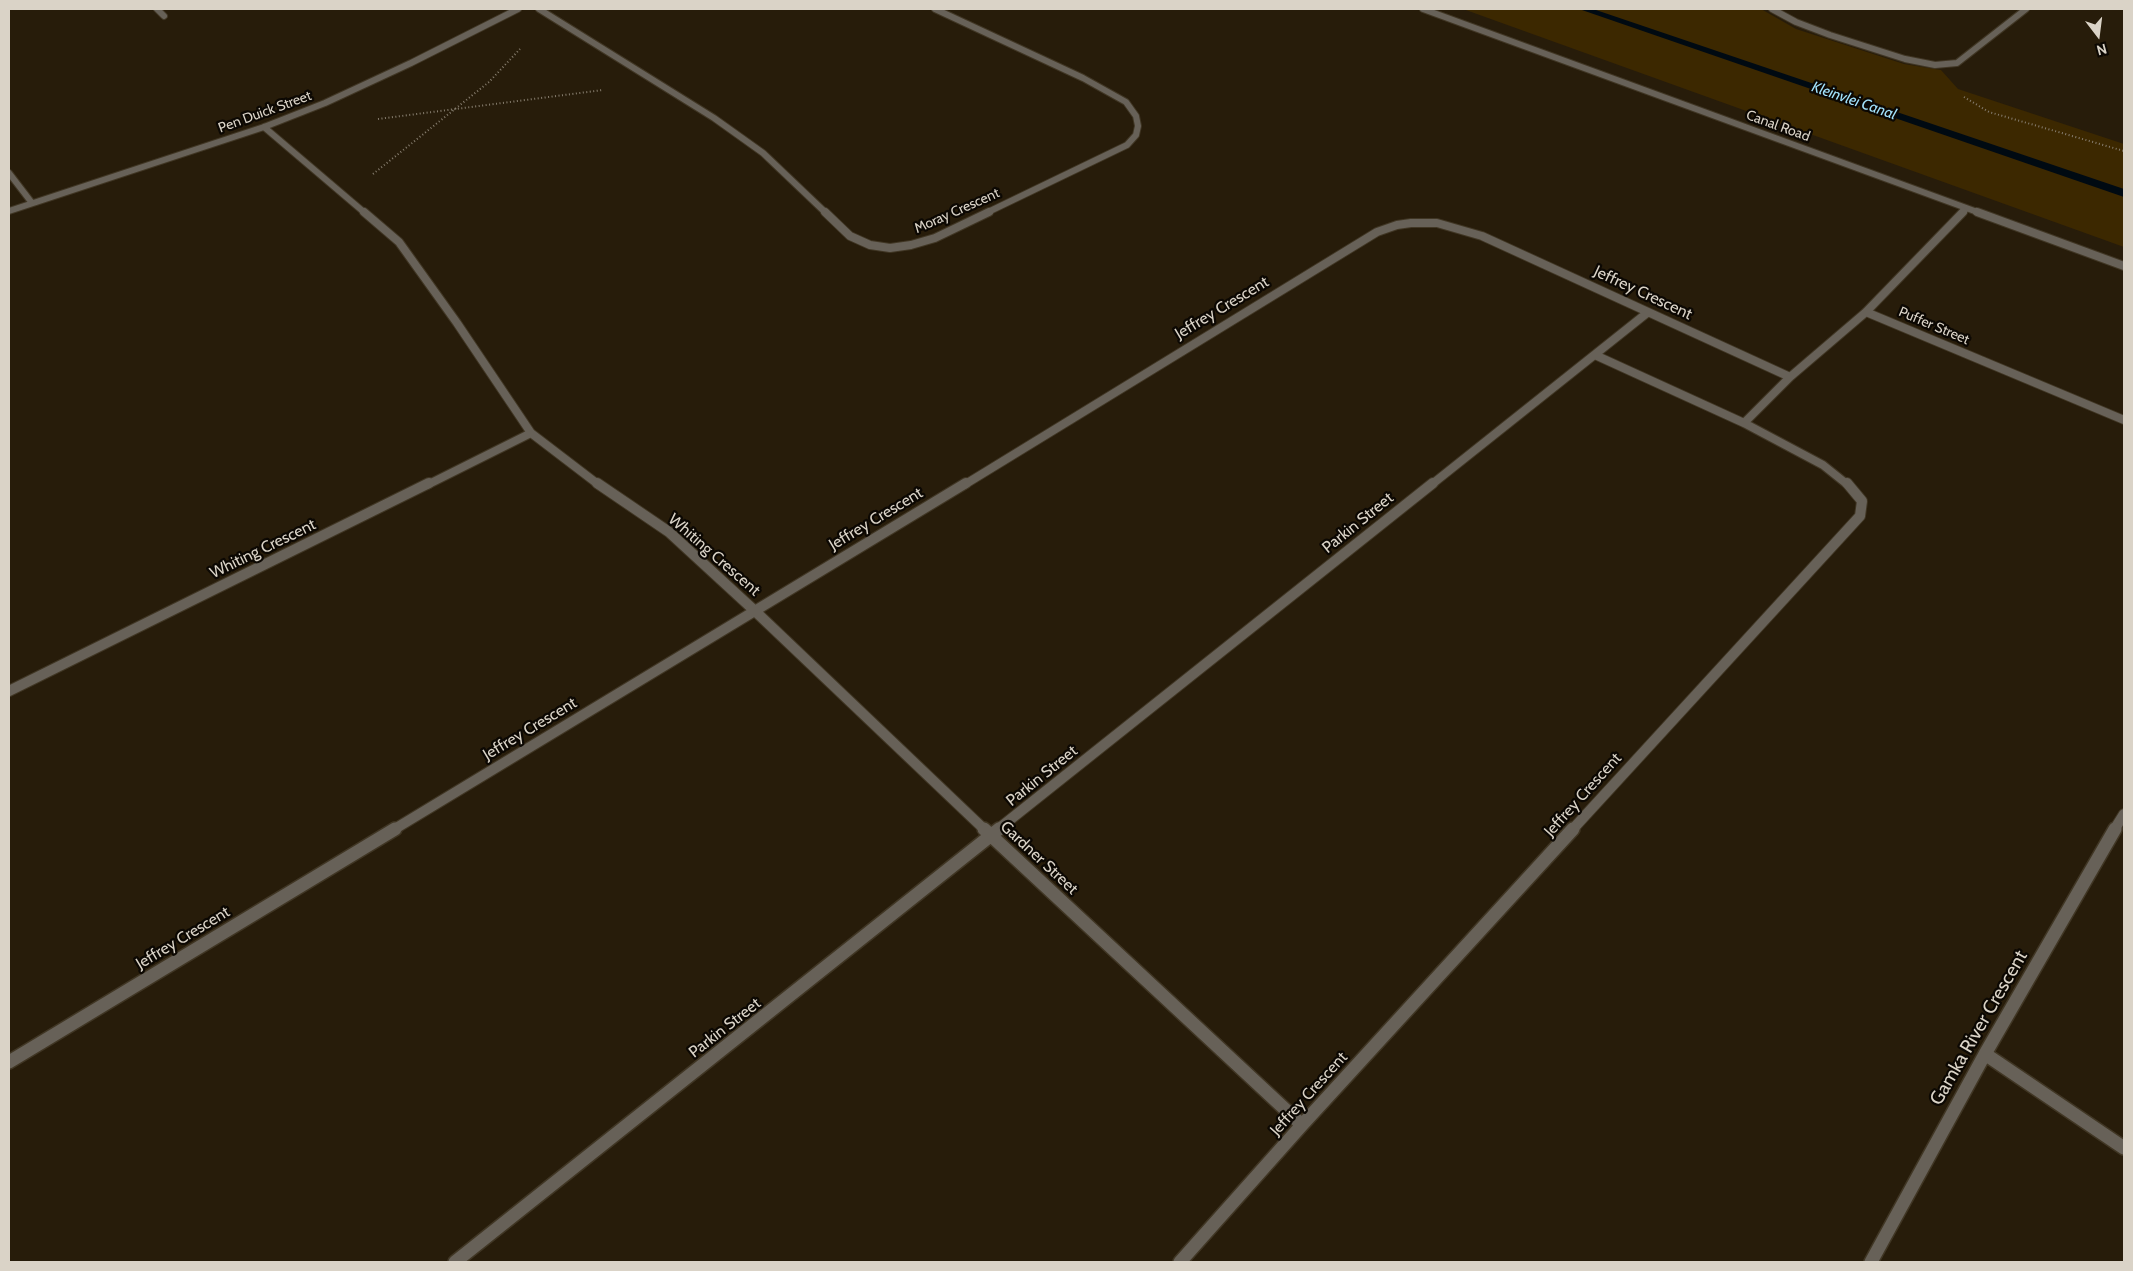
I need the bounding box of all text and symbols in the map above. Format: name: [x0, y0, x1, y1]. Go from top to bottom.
north arrow: [2073, 10, 2123, 60]
text: N: [2095, 40, 2109, 59]
water label: Kleinvlei Canal: [1809, 78, 1899, 124]
street label: Pen Duick Street: [216, 87, 314, 137]
street label: Canal Road: [1744, 107, 1812, 145]
street label: Moray Crescent: [912, 185, 1002, 237]
street label: Jeffrey Crescent: [1591, 262, 1695, 324]
street label: Jeffrey Crescent: [1172, 272, 1272, 344]
street label: Puffer Street: [1896, 304, 1972, 348]
street label: Jeffrey Crescent: [826, 483, 926, 555]
street label: Parkin Street: [1319, 489, 1397, 557]
street label: Whiting Crescent: [664, 510, 764, 600]
street label: Whiting Crescent: [207, 515, 319, 583]
street label: Jeffrey Crescent: [480, 693, 580, 765]
street label: Parkin Street: [1003, 742, 1081, 810]
street label: Jeffrey Crescent: [1540, 749, 1626, 841]
street label: Gardner Street: [996, 817, 1082, 899]
street label: Jeffrey Crescent: [133, 902, 233, 974]
street label: Gamka River Crescent: [1925, 947, 2033, 1109]
street label: Parkin Street: [685, 994, 765, 1062]
street label: Jeffrey Crescent: [1266, 1048, 1352, 1140]

